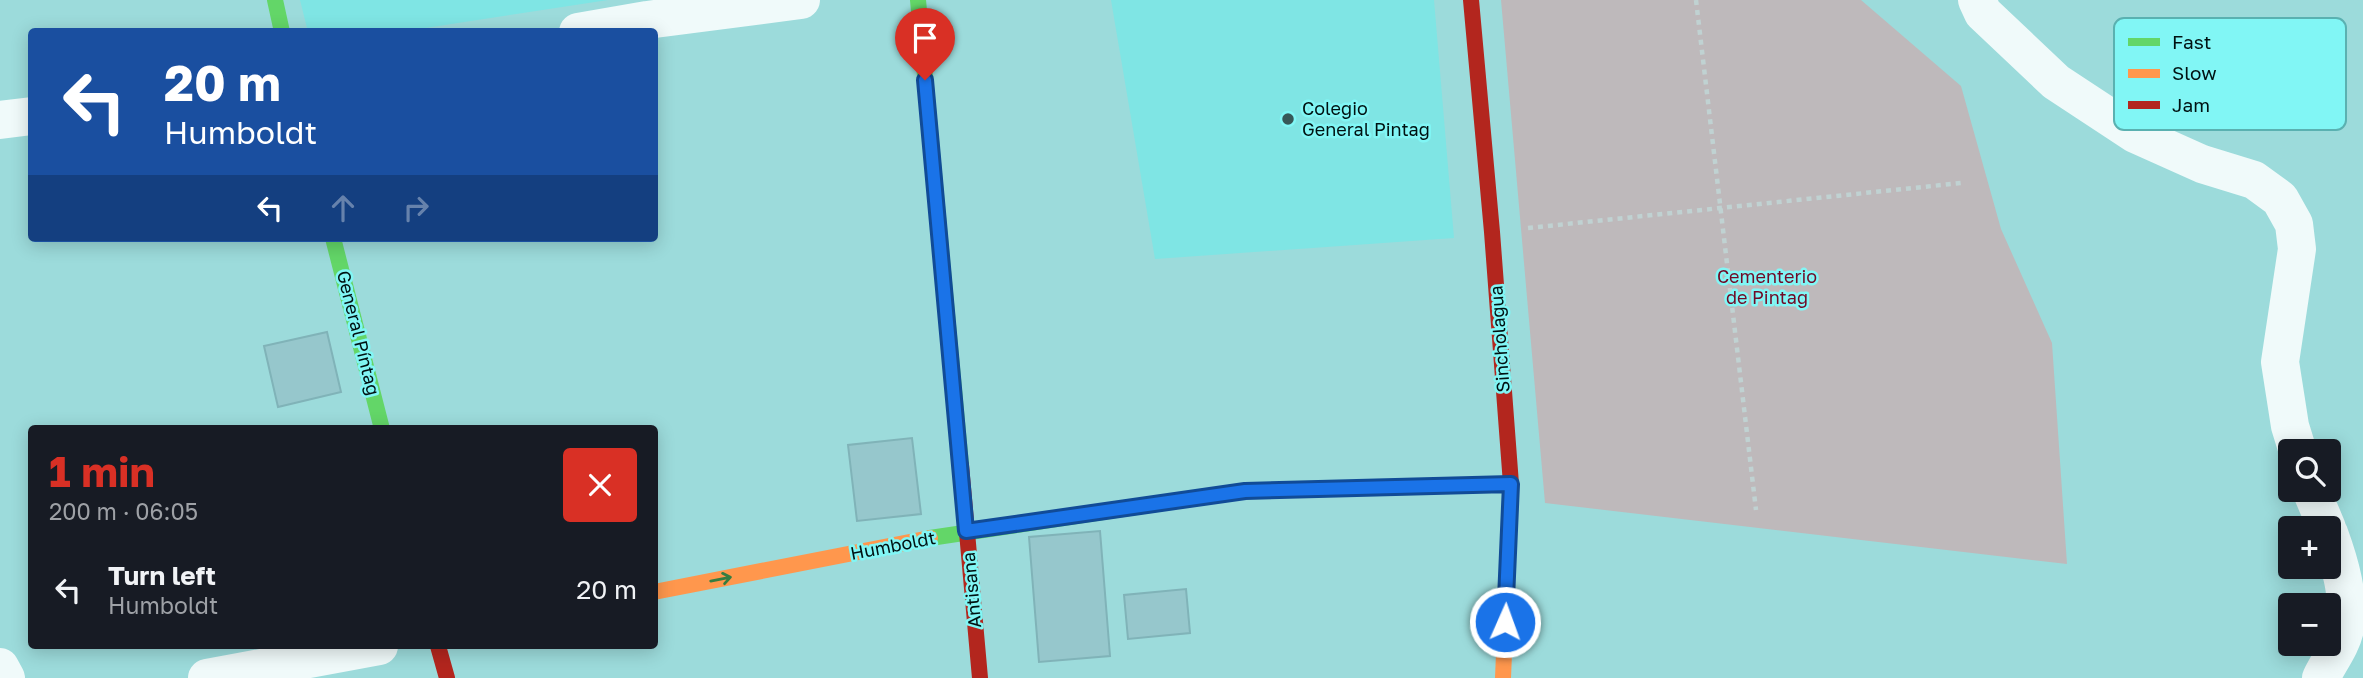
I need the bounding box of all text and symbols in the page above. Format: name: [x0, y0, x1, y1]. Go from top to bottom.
pin: [895, 8, 955, 80]
legend: [2114, 18, 2346, 130]
icon: arrive: [906, 19, 944, 57]
text: Fast: [2172, 30, 2211, 53]
text: 20 m: [164, 53, 281, 112]
icon: left: [49, 56, 140, 147]
text: Slow: [2172, 61, 2217, 84]
text: Jam: [2172, 93, 2210, 116]
place label: Colegio General Pintag: [1302, 97, 1430, 140]
marker: Colegio General Pintag: [1280, 111, 1296, 127]
text: Humboldt: [164, 113, 317, 151]
icon: left: [251, 189, 289, 227]
icon: ahead: [324, 189, 362, 227]
icon: right: [397, 189, 435, 227]
park label: Cementerio de Pintag: [1717, 265, 1817, 308]
street label: General Píntag: [333, 268, 385, 397]
street label: Sincholagua: [1484, 285, 1514, 393]
map controls: [2278, 439, 2341, 656]
button: search: [2278, 439, 2341, 502]
text: 1 min: [49, 446, 155, 496]
button: close: [563, 448, 637, 522]
text: 200 m · 06:05: [49, 497, 198, 525]
button: +: [2278, 516, 2341, 579]
street label: Humboldt: [848, 526, 937, 564]
street label: Antisana: [957, 551, 985, 629]
text: Turn left: [108, 560, 216, 591]
icon: left: [49, 571, 87, 609]
one-way arrow: [710, 572, 732, 586]
text: 20 m: [576, 574, 637, 605]
position arrow: [1468, 585, 1542, 659]
text: Humboldt: [108, 591, 218, 619]
button: −: [2278, 593, 2341, 656]

